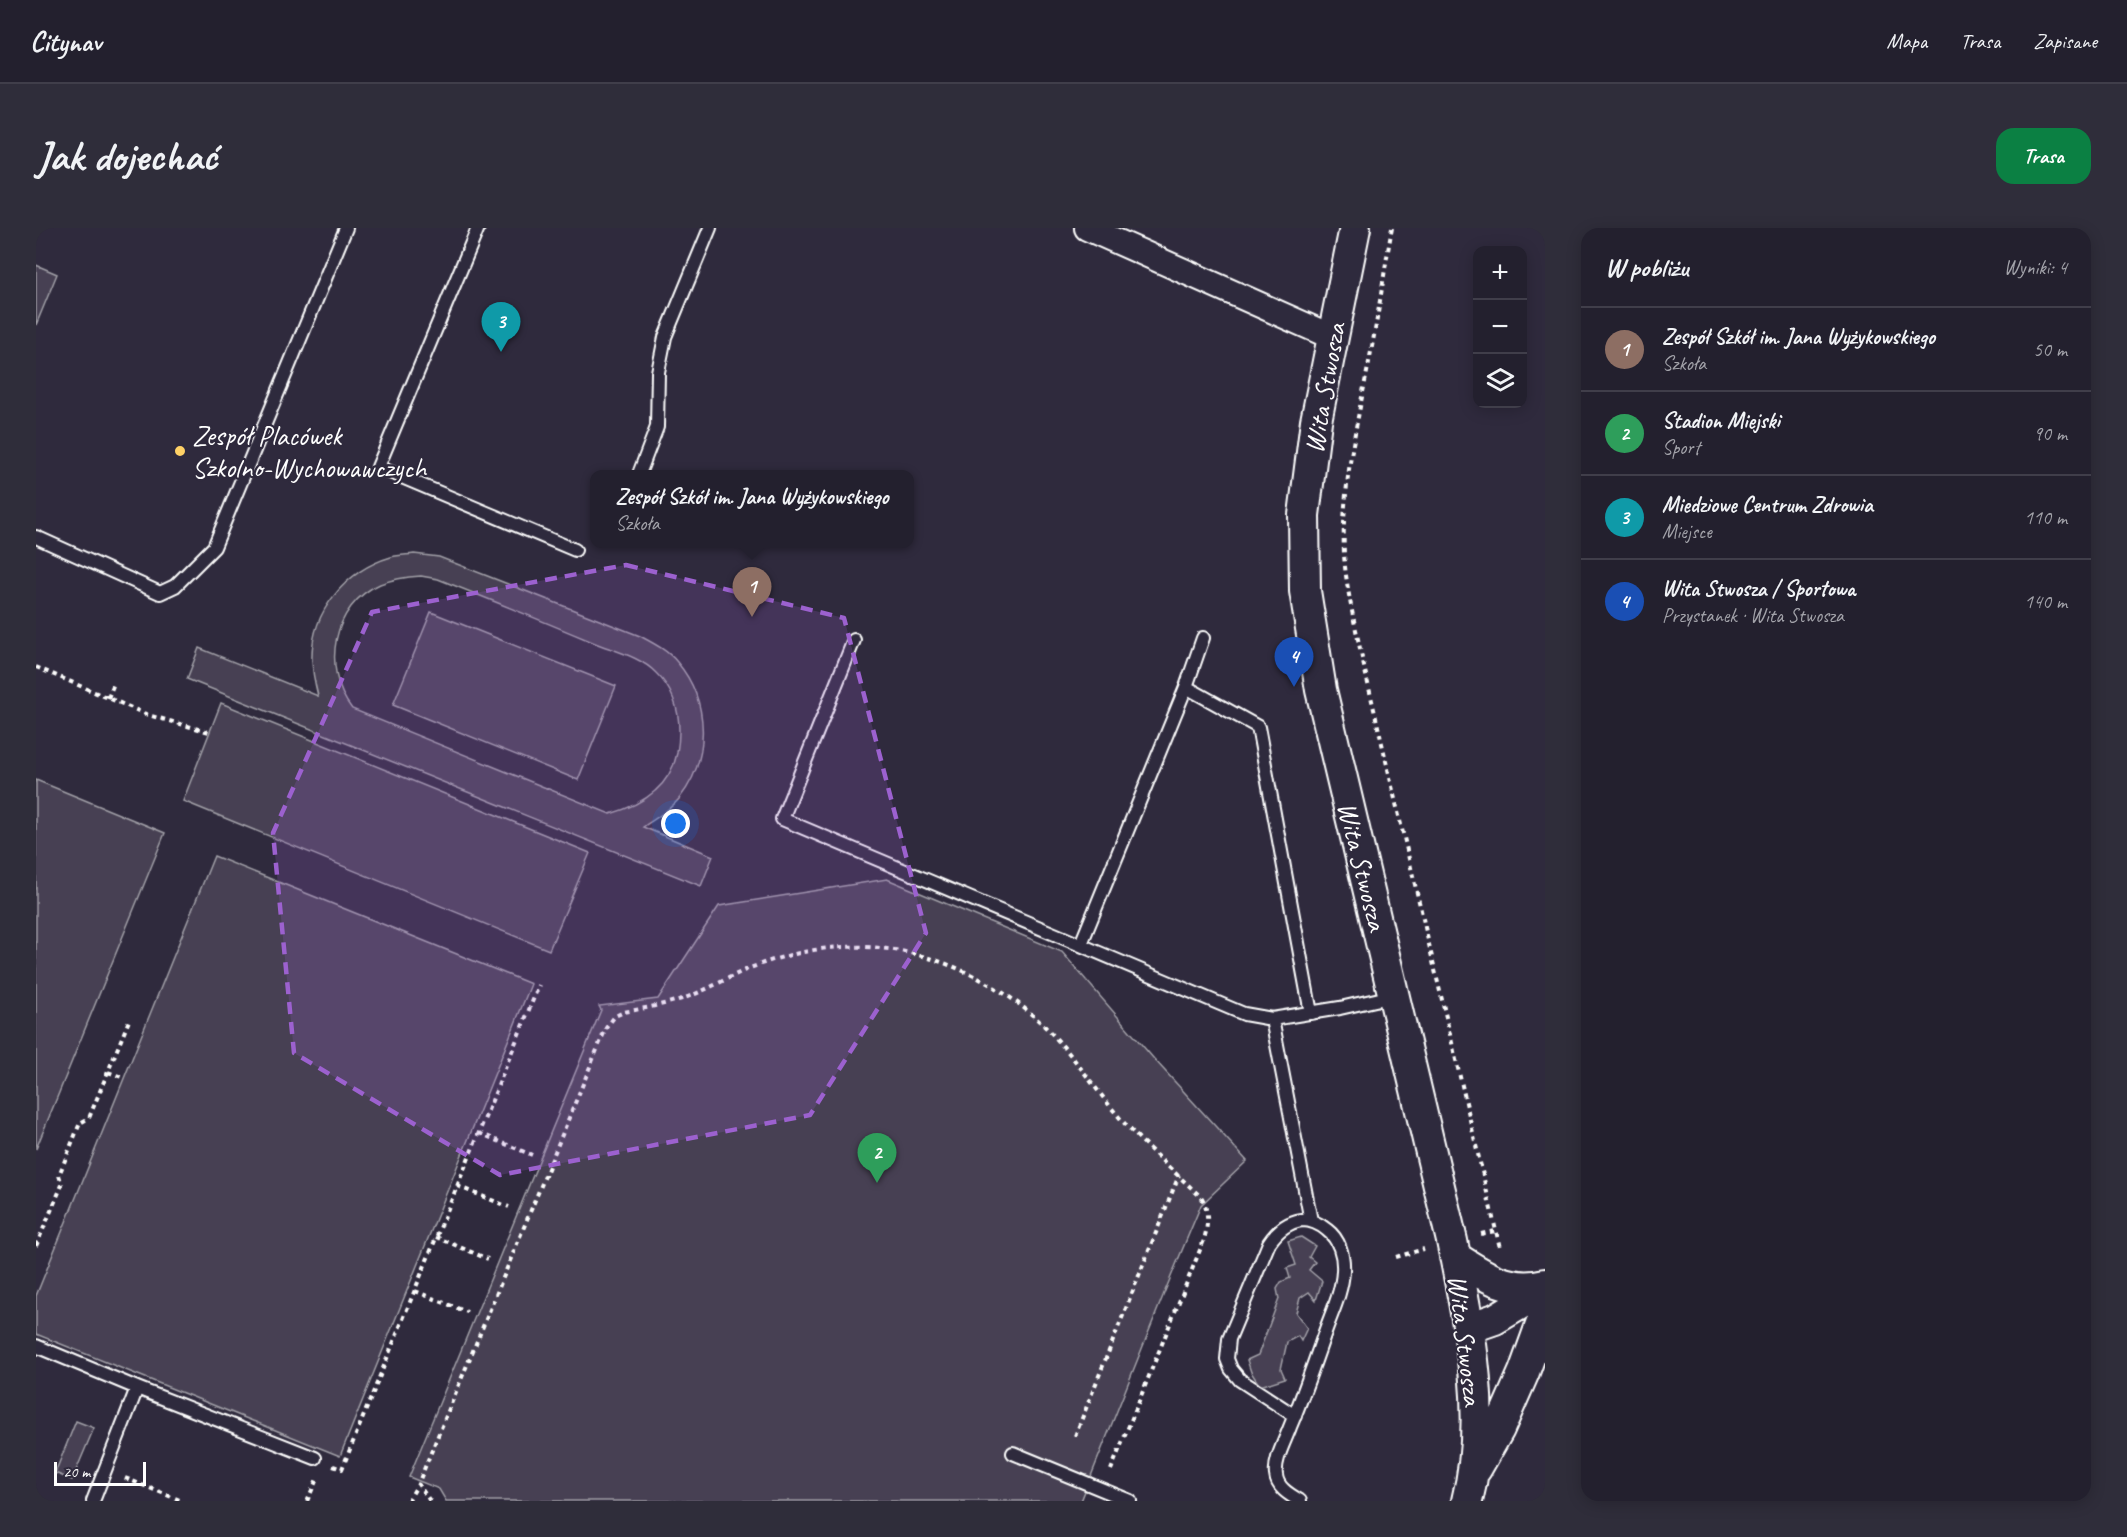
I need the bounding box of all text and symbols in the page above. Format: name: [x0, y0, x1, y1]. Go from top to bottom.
text: Citynav: [30, 24, 101, 59]
text: Mapa: [1887, 28, 1927, 54]
text: Trasa: [1960, 28, 2000, 54]
text: Zapisane: [2033, 28, 2097, 54]
button: Trasa: [1996, 128, 2091, 184]
text: Jak dojechać: [36, 130, 217, 183]
map controls: [1473, 246, 1527, 408]
button: +: [1473, 246, 1527, 300]
text: W pobliżu: [1605, 251, 1688, 284]
text: Wyniki: 4: [2004, 255, 2067, 280]
button: −: [1473, 300, 1527, 354]
pin: 3: [482, 302, 520, 352]
street label: Wita Stwosza: [1296, 319, 1353, 456]
text: Zespół Szkół im. Jana Wyżykowskiego: [1662, 323, 1935, 351]
text: 1: [1620, 337, 1629, 362]
text: 50 m: [2033, 337, 2067, 362]
text: Szkoła: [1662, 351, 1706, 376]
button: layers: [1473, 354, 1527, 408]
text: Stadion Miejski: [1662, 407, 1780, 435]
place label: Zespół Placówek Szkolno-Wychowawczych: [192, 418, 428, 485]
text: 2: [1620, 421, 1629, 446]
text: 90 m: [2033, 421, 2067, 446]
text: Sport: [1662, 435, 1700, 460]
marker: Zespół Placówek Szkolno-Wychowawczych: [173, 444, 187, 458]
popup: [590, 470, 914, 548]
text: Zespół Szkół im. Jana Wyżykowskiego: [616, 483, 888, 511]
text: Miedziowe Centrum Zdrowia: [1662, 491, 1873, 519]
text: 3: [1620, 505, 1629, 530]
text: 110 m: [2024, 505, 2067, 530]
text: Szkoła: [616, 511, 660, 536]
text: Miejsce: [1662, 519, 1712, 544]
pin: 1: [732, 568, 772, 617]
text: Wita Stwosza / Sportowa: [1662, 575, 1855, 603]
text: 4: [1620, 589, 1629, 614]
text: 140 m: [2024, 589, 2067, 614]
text: Przystanek · Wita Stwosza: [1662, 603, 1844, 628]
pin: 4: [1274, 638, 1314, 687]
street label: Wita Stwosza: [1330, 798, 1396, 936]
your location: [661, 809, 690, 838]
pin: 2: [858, 1134, 896, 1183]
street label: Wita Stwosza: [1440, 1273, 1491, 1409]
scale bar: [54, 1459, 146, 1486]
text: 20 m: [63, 1462, 90, 1482]

